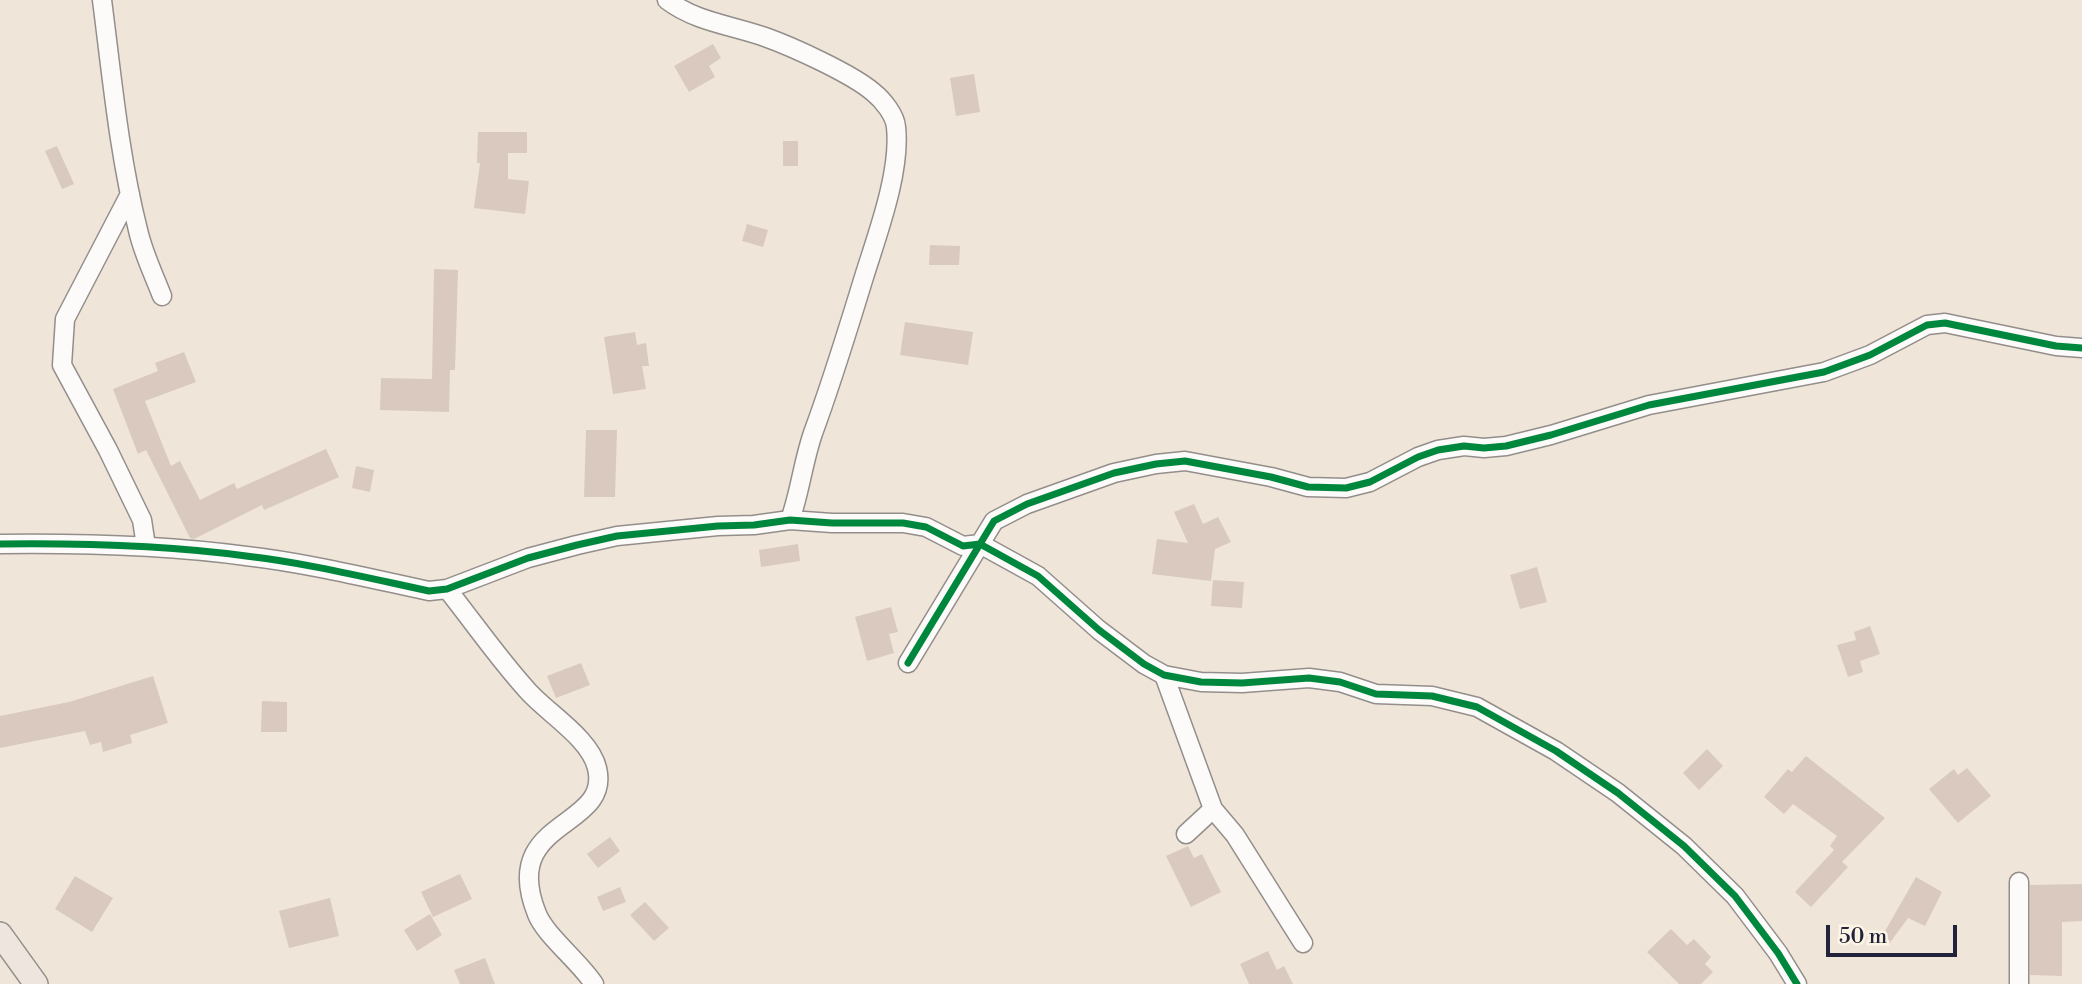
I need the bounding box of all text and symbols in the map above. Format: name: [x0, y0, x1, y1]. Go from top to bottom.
scale bar: [1830, 911, 1961, 955]
text: 50 m: [1839, 924, 1887, 950]

